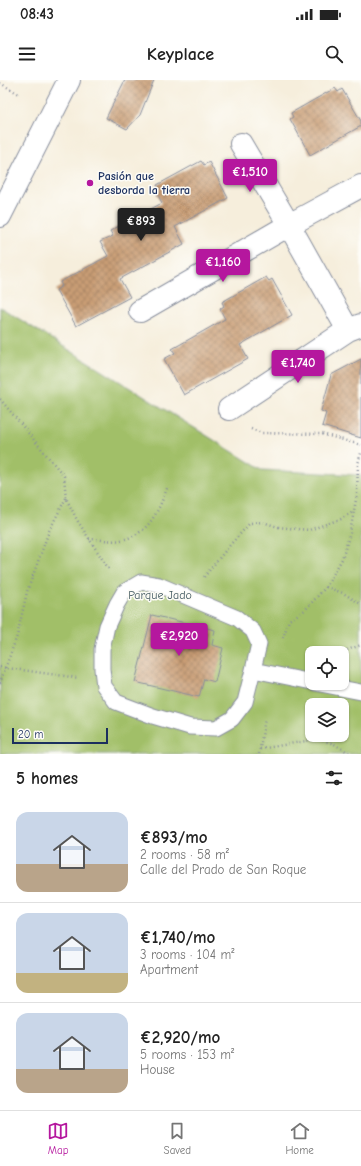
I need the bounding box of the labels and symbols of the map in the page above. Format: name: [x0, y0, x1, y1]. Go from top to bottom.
pin: €1,510: [217, 159, 283, 193]
place label: Pasión que desborda la tierra: [98, 169, 190, 197]
marker: Pasión que desborda la tierra: [85, 178, 95, 188]
pin: €893: [117, 208, 165, 242]
pin: €1,160: [190, 249, 256, 283]
pin: €1,740: [265, 350, 331, 384]
park label: Parque Jado: [128, 588, 192, 602]
pin: €2,920: [146, 623, 212, 657]
scale bar: [12, 726, 108, 745]

